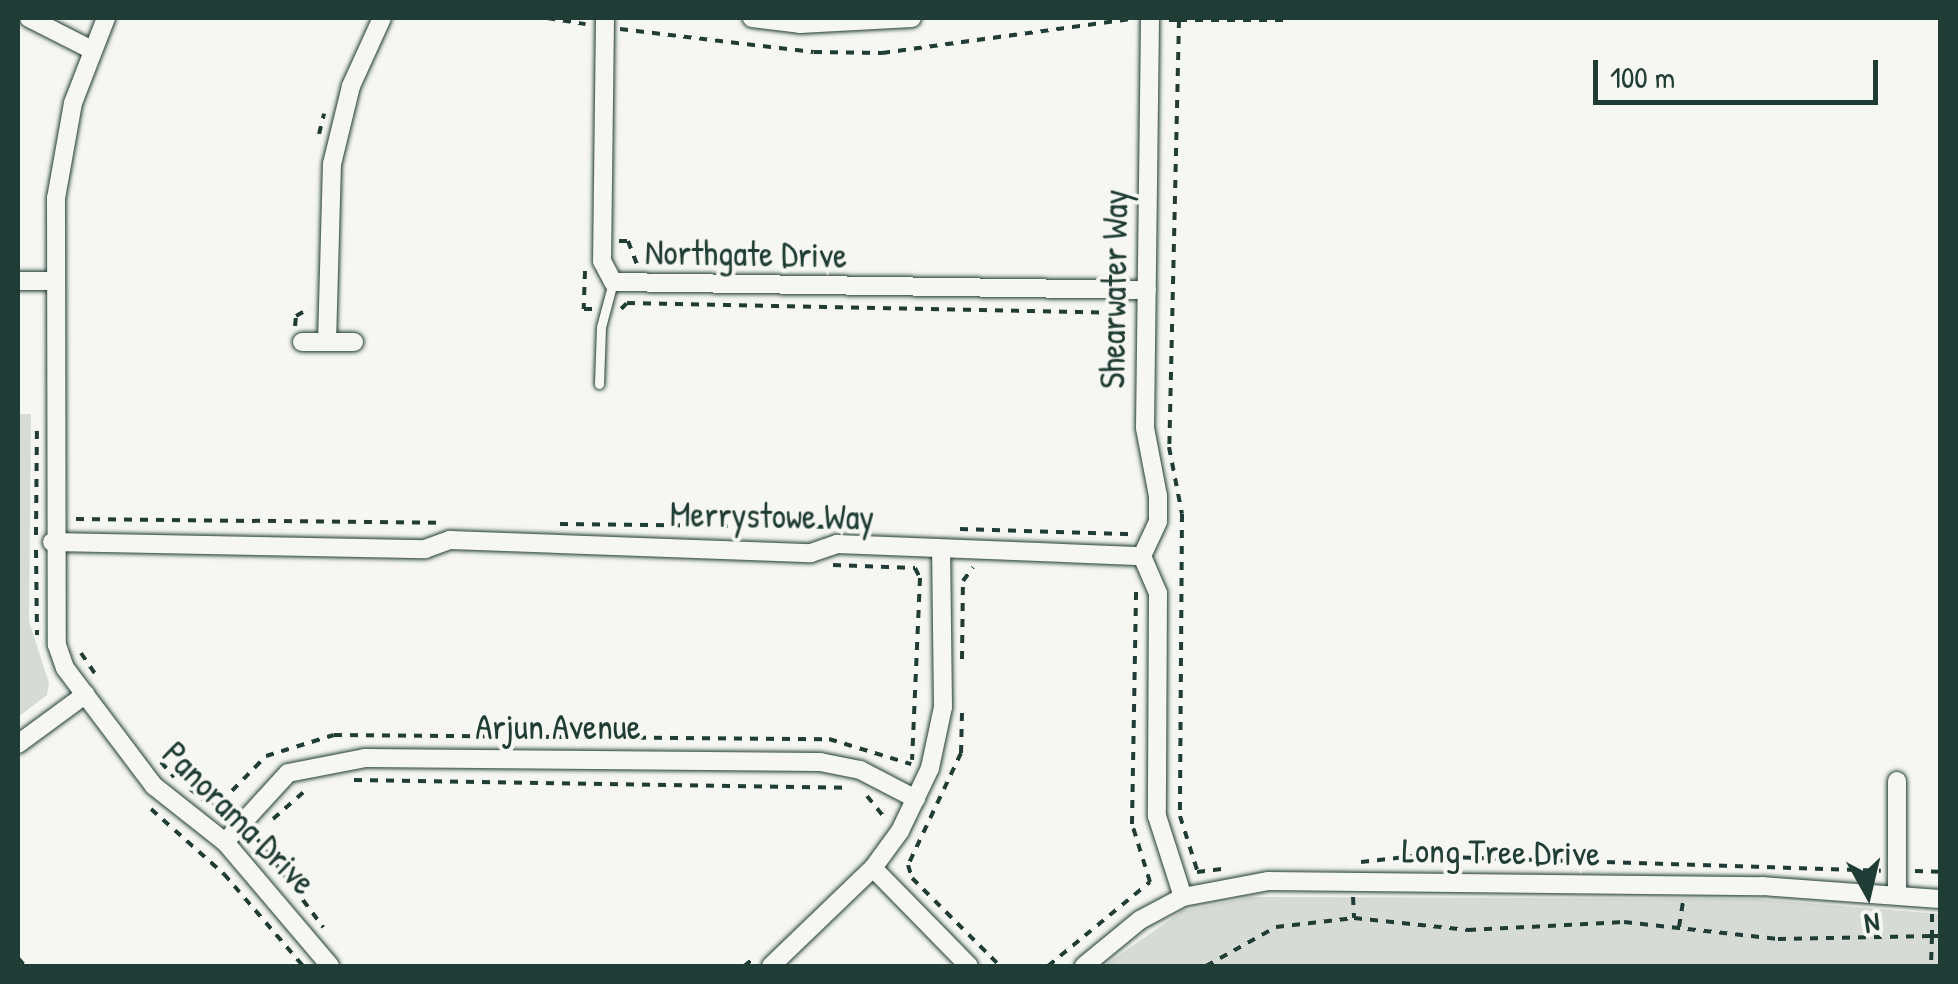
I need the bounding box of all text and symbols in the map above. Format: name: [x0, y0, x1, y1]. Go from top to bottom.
scale bar: [1598, 40, 1883, 102]
text: 100 m: [1610, 57, 1675, 97]
street label: Shearwater Way: [1091, 189, 1137, 389]
street label: Northgate Drive: [645, 231, 847, 277]
street label: Merrystowe Way: [669, 493, 875, 539]
street label: Arjun Avenue: [475, 706, 641, 748]
street label: Panorama Drive: [154, 733, 324, 903]
street label: Long Tree Drive: [1402, 829, 1600, 875]
north arrow: [1818, 844, 1918, 944]
text: N: [1862, 904, 1882, 944]

